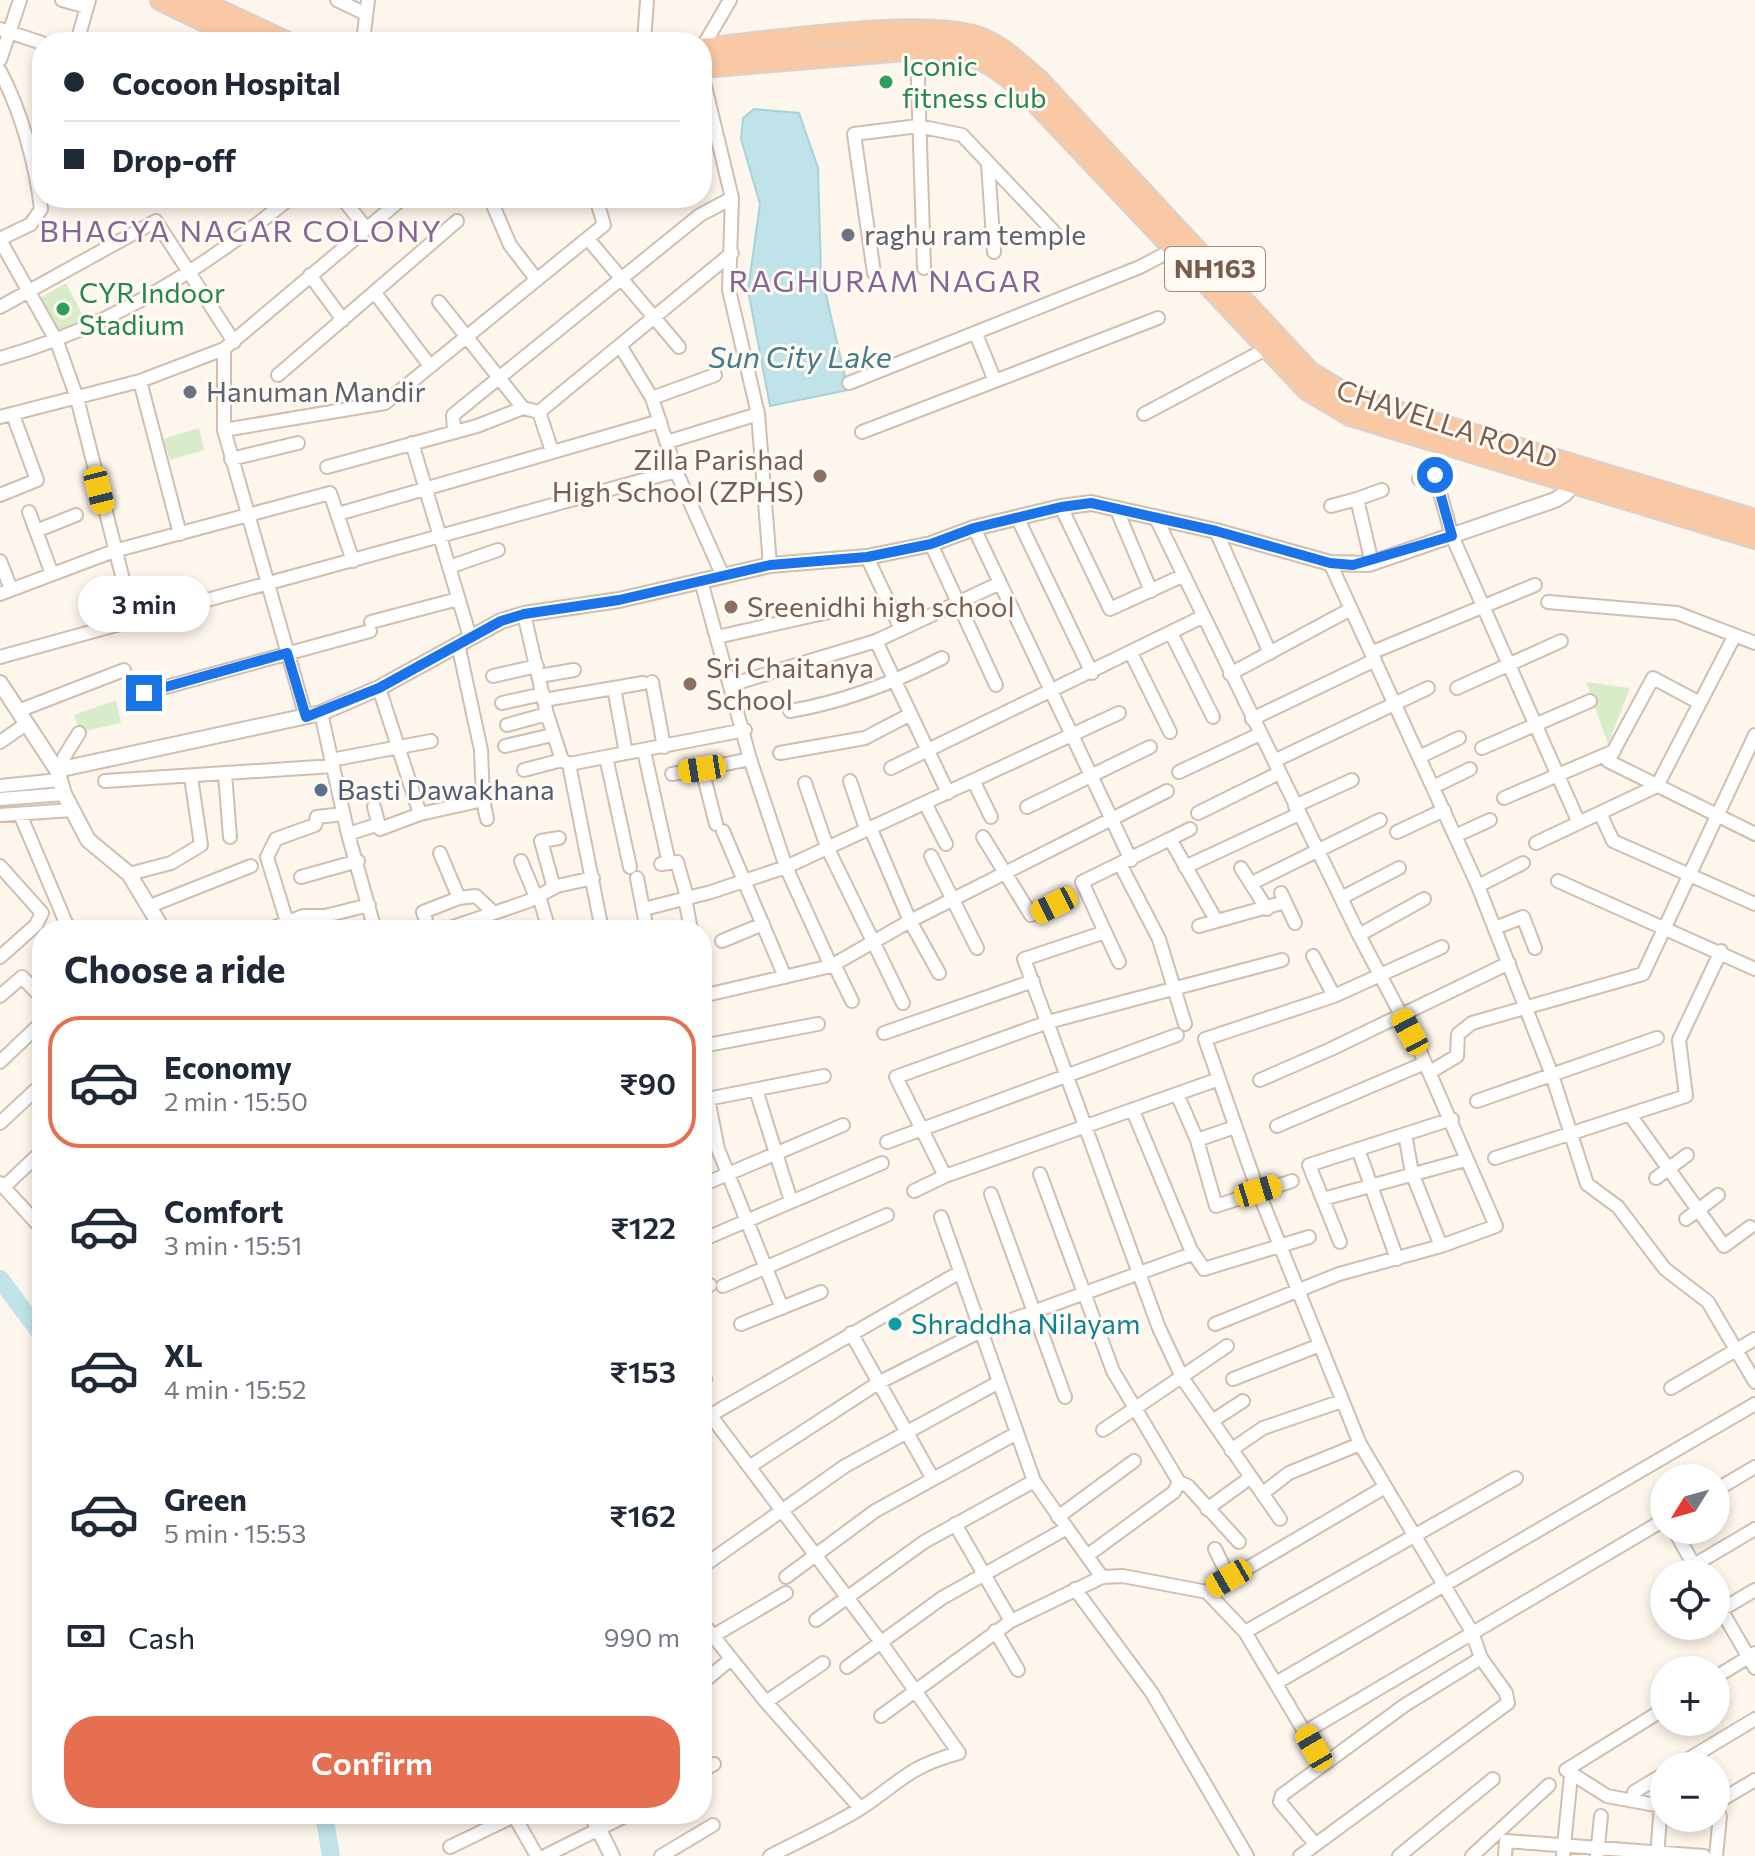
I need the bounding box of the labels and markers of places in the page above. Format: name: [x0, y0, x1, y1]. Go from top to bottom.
place label: Iconic fitness club: [902, 48, 1047, 114]
marker: Iconic fitness club: [877, 73, 895, 91]
place label: raghu ram temple: [864, 217, 1086, 251]
marker: raghu ram temple: [839, 226, 857, 244]
place label: CYR Indoor Stadium: [79, 275, 225, 341]
marker: CYR Indoor Stadium: [54, 300, 72, 318]
place label: Hanuman Mandir: [206, 374, 426, 408]
marker: Hanuman Mandir: [181, 383, 199, 401]
place label: Zilla Parishad High School (ZPHS): [552, 442, 804, 508]
marker: Zilla Parishad High School (ZPHS): [811, 467, 829, 485]
place label: Sreenidhi high school: [747, 589, 1015, 623]
marker: Sreenidhi high school: [722, 598, 740, 616]
place label: Sri Chaitanya School: [706, 650, 874, 716]
marker: Sri Chaitanya School: [681, 675, 699, 693]
place label: Basti Dawakhana: [337, 772, 555, 806]
marker: Basti Dawakhana: [312, 781, 330, 799]
place label: Shraddha Nilayam: [911, 1306, 1140, 1340]
marker: Shraddha Nilayam: [886, 1315, 904, 1333]

